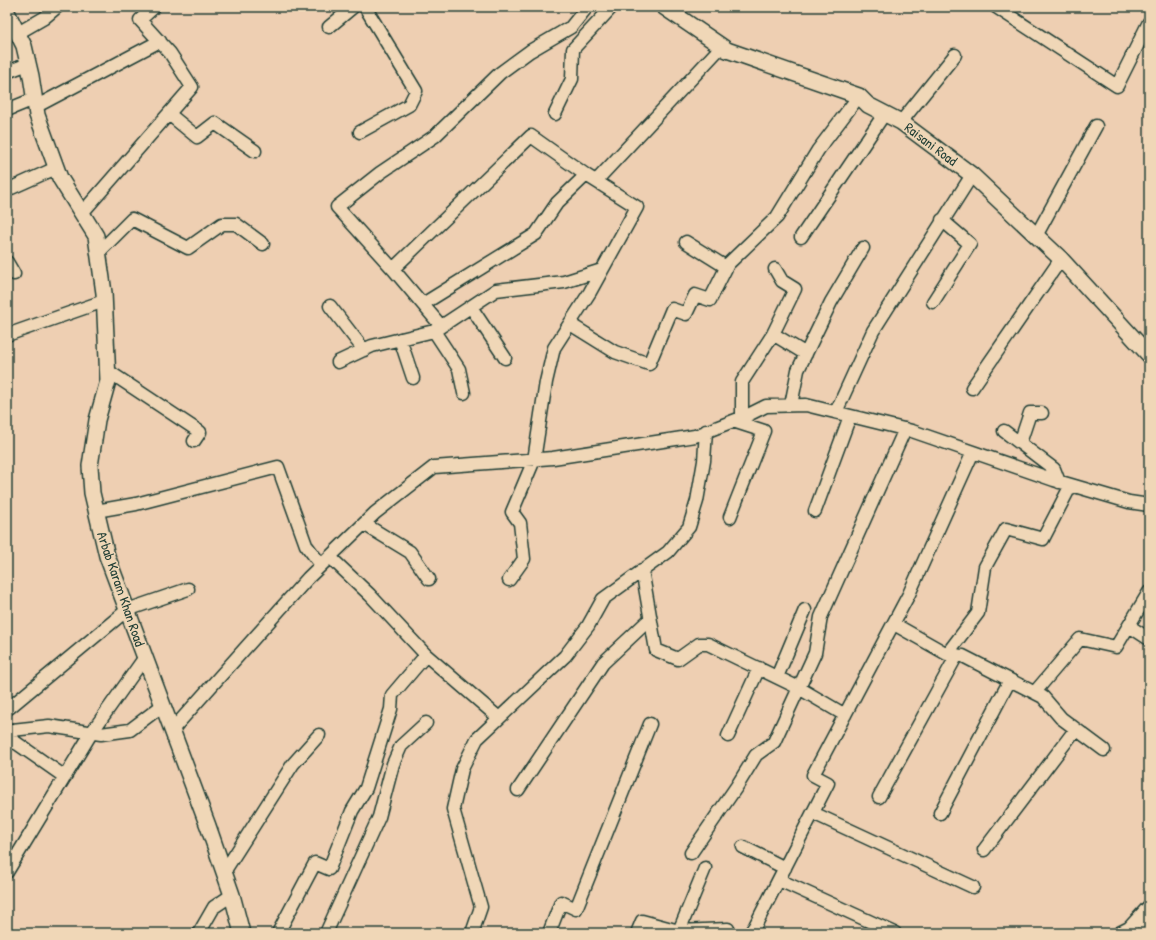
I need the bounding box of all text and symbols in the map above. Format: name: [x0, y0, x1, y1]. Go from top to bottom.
street label: Raisani Road: [901, 118, 962, 170]
street label: Arbab Karam Khan Road: [93, 529, 150, 649]

